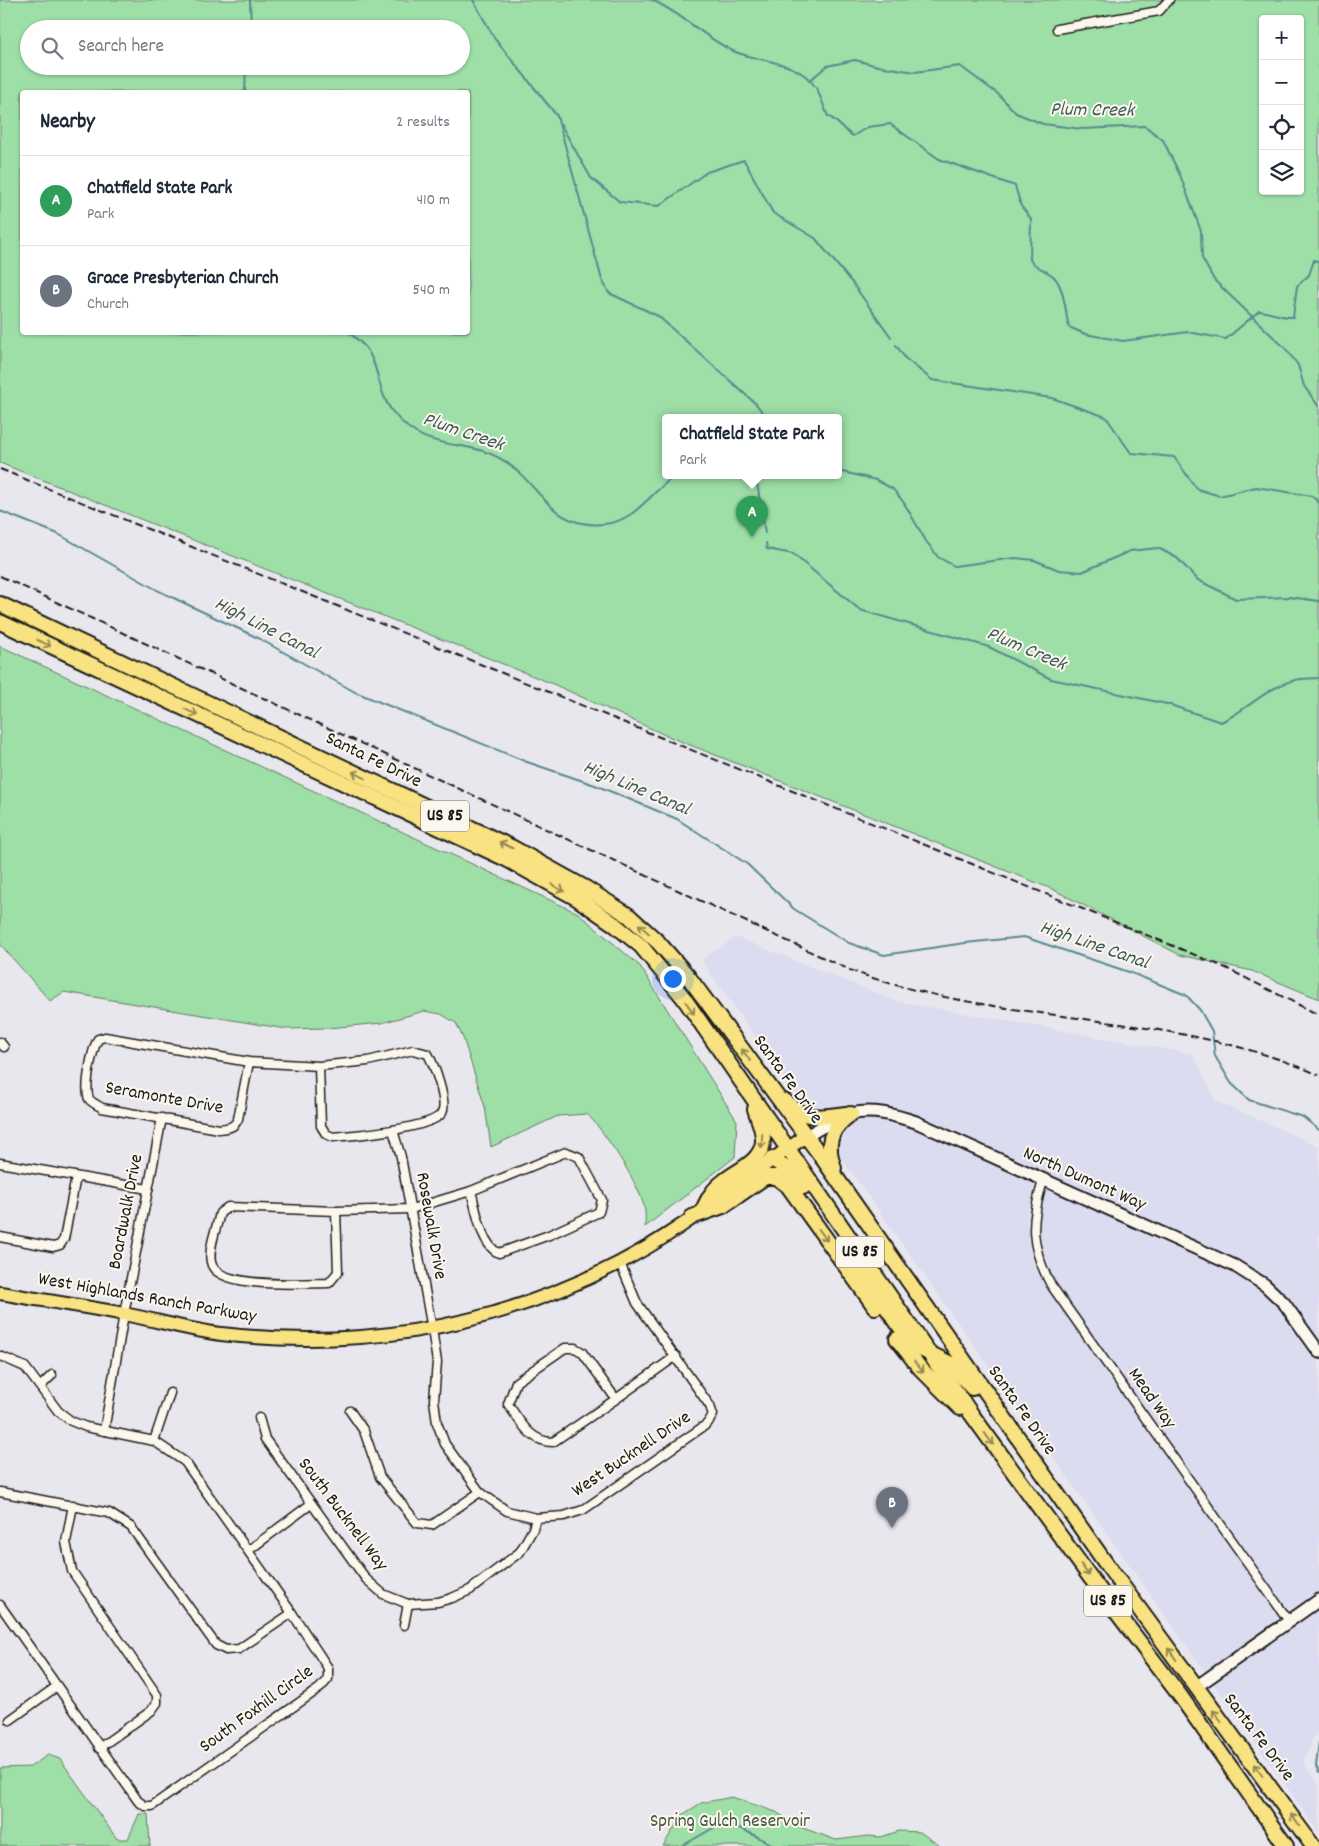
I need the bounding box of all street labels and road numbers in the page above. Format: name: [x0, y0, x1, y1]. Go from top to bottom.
street label: Santa Fe Drive: [320, 726, 426, 796]
road number: US 85: [421, 800, 469, 831]
street label: Santa Fe Drive: [745, 1030, 829, 1130]
street label: Seramonte Drive: [103, 1075, 225, 1123]
street label: North Dumont Way: [1018, 1141, 1150, 1219]
street label: Boardwalk Drive: [103, 1152, 151, 1272]
street label: Rosewalk Drive: [407, 1170, 453, 1282]
road number: US 85: [836, 1236, 884, 1268]
street label: West Highlands Ranch Parkway: [36, 1267, 259, 1332]
street label: Santa Fe Drive: [980, 1361, 1062, 1461]
street label: Mead Way: [1120, 1363, 1182, 1435]
street label: West Bucknell Drive: [567, 1405, 697, 1505]
street label: South Bucknell Way: [290, 1453, 394, 1578]
road number: US 85: [1084, 1585, 1132, 1616]
street label: South Foxhill Circle: [194, 1659, 320, 1761]
street label: Santa Fe Drive: [1216, 1688, 1300, 1788]

